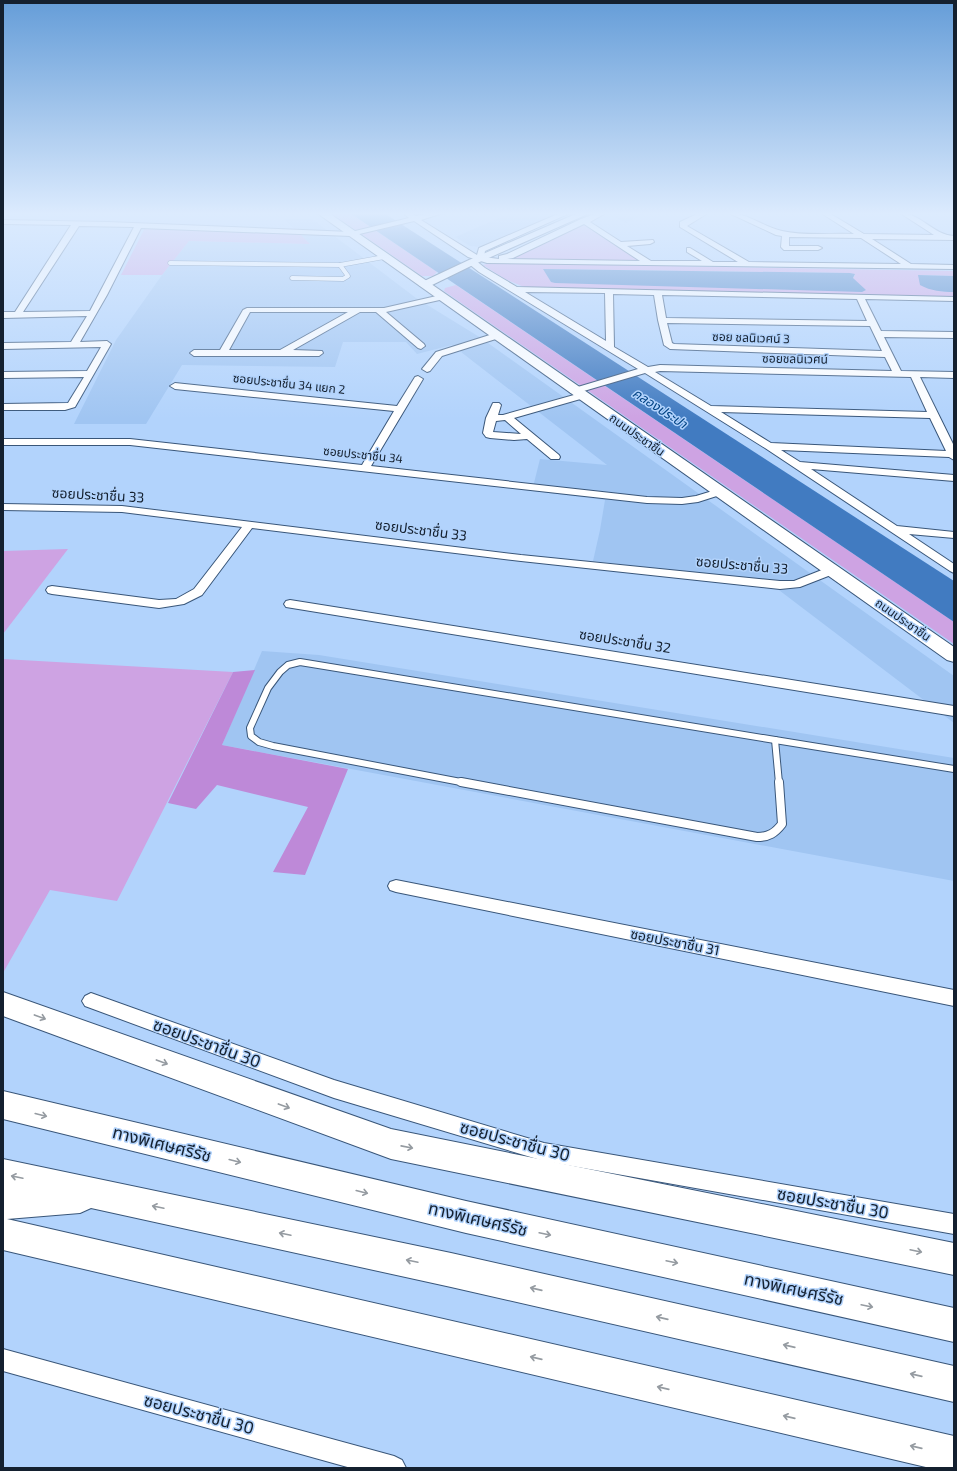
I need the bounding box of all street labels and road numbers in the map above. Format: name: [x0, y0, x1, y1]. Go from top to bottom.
street label: ซอย ชลนิเวศน์ 3: [712, 329, 790, 345]
street label: ซอยชลนิเวศน์: [762, 350, 828, 366]
street label: ซอยประชาชื่น 34 แยก 2: [232, 369, 346, 396]
street label: ถนนประชาชื่น: [607, 409, 669, 458]
street label: ซอยประชาชื่น 34: [323, 442, 404, 465]
street label: ซอยประชาชื่น 33: [51, 483, 145, 505]
street label: ซอยประชาชื่น 33: [374, 514, 468, 544]
street label: ซอยประชาชื่น 33: [695, 551, 789, 577]
street label: ถนนประชาชื่น: [873, 594, 935, 643]
street label: ซอยประชาชื่น 32: [578, 624, 672, 656]
street label: ซอยประชาชื่น 31: [629, 924, 721, 958]
street label: ซอยประชาชื่น 30: [151, 1012, 264, 1071]
street label: ซอยประชาชื่น 30: [458, 1115, 573, 1164]
street label: ทางพิเศษศรีรัช: [111, 1121, 214, 1165]
street label: ซอยประชาชื่น 30: [776, 1181, 891, 1222]
street label: ทางพิเศษศรีรัช: [427, 1197, 530, 1239]
street label: ทางพิเศษศรีรัช: [743, 1268, 846, 1308]
street label: ซอยประชาชื่น 30: [142, 1388, 257, 1437]

